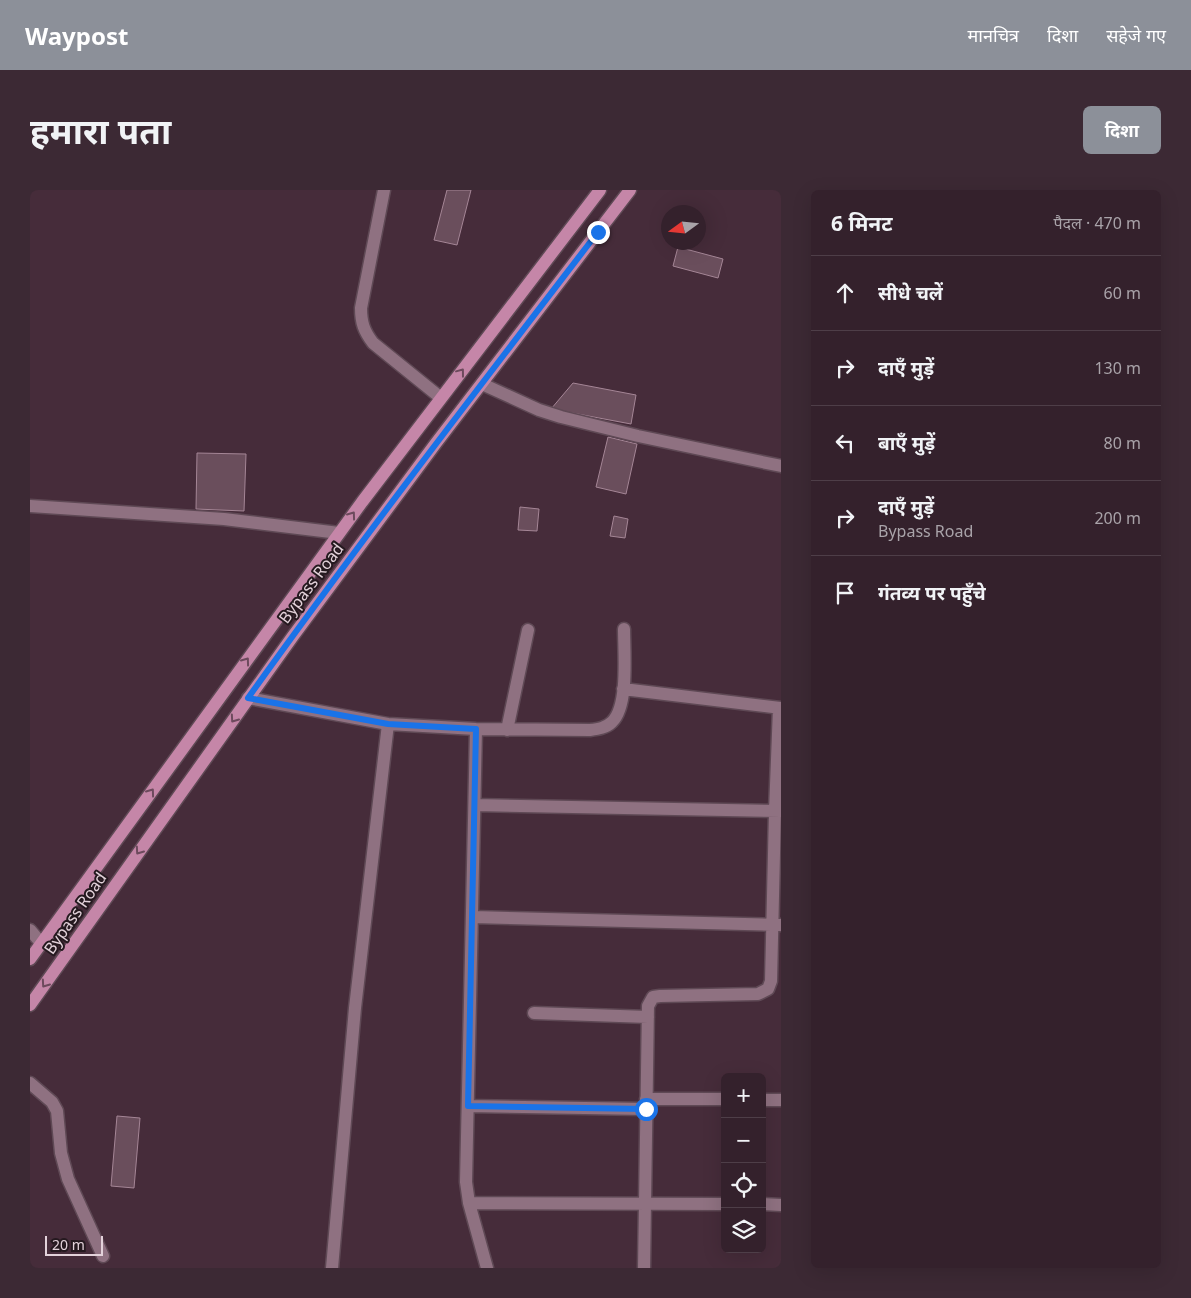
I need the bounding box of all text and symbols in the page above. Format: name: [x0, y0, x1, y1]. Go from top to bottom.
text: Waypost: [25, 19, 128, 52]
text: मानचित्र: [968, 23, 1019, 47]
text: दिशा: [1047, 23, 1078, 47]
text: सहेजे गए: [1106, 23, 1166, 47]
button: दिशा: [1083, 106, 1161, 154]
text: हमारा पता: [30, 107, 171, 154]
north arrow: [661, 205, 706, 250]
text: 6 मिनट: [831, 209, 893, 237]
text: पैदल · 470 m: [1053, 212, 1141, 234]
route end: [587, 221, 610, 244]
icon: ahead: [831, 279, 859, 307]
text: सीधे चलें: [878, 280, 943, 306]
text: 60 m: [1104, 282, 1141, 304]
icon: right: [831, 354, 859, 382]
text: दाएँ मुड़ें: [878, 355, 934, 381]
text: 130 m: [1094, 357, 1141, 379]
one-way arrow: [455, 368, 464, 378]
icon: left: [831, 429, 859, 457]
text: बाएँ मुड़ें: [878, 430, 935, 456]
text: 80 m: [1104, 432, 1141, 454]
text: दाएँ मुड़ें: [878, 494, 934, 520]
icon: right: [831, 504, 859, 532]
text: 200 m: [1094, 507, 1141, 529]
one-way arrow: [346, 511, 355, 521]
text: Bypass Road: [878, 520, 973, 542]
street label: Bypass Road: [274, 538, 348, 628]
icon: arrive: [831, 579, 859, 607]
text: गंतव्य पर पहुँचे: [878, 580, 986, 606]
one-way arrow: [240, 657, 249, 666]
one-way arrow: [231, 713, 240, 723]
one-way arrow: [145, 788, 154, 798]
one-way arrow: [136, 845, 145, 855]
street label: Bypass Road: [39, 868, 111, 958]
one-way arrow: [42, 978, 51, 988]
map controls: [721, 1073, 766, 1253]
button: +: [721, 1073, 766, 1118]
route start: [635, 1098, 658, 1121]
button: −: [721, 1118, 766, 1163]
button: locate: [721, 1163, 766, 1208]
button: layers: [721, 1208, 766, 1253]
scale bar: [45, 1233, 102, 1256]
text: 20 m: [52, 1235, 85, 1254]

